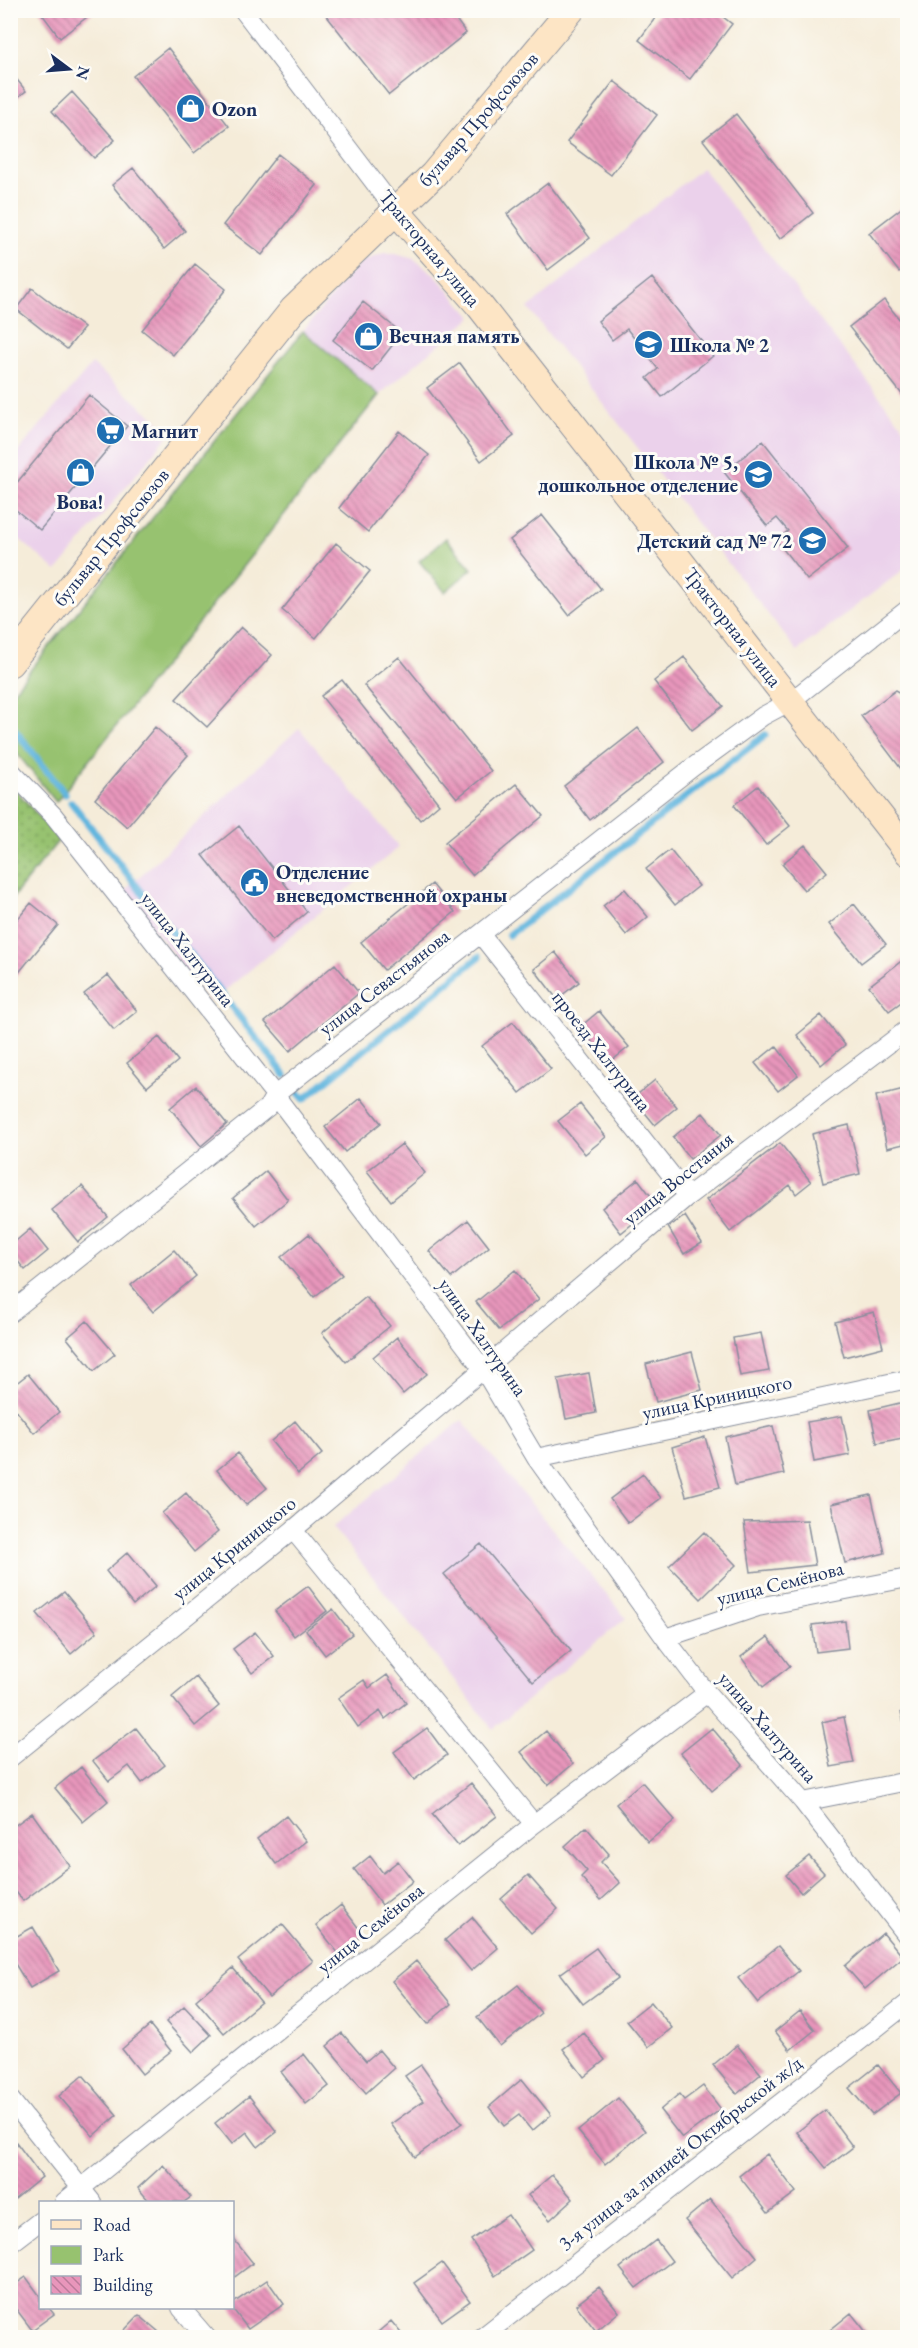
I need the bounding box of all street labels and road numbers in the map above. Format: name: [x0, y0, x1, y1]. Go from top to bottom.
street label: бульвар Профсоюзов: [412, 46, 544, 192]
street label: Тракторная улица: [373, 184, 487, 312]
street label: бульвар Профсоюзов: [47, 463, 175, 611]
street label: Тракторная улица: [678, 562, 788, 692]
street label: улица Халтурина: [135, 886, 241, 1012]
street label: улица Севастьянова: [313, 923, 455, 1041]
street label: проезд Халтурина: [547, 985, 657, 1117]
street label: улица Восстания: [618, 1126, 738, 1230]
street label: улица Халтурина: [433, 1273, 533, 1401]
street label: улица Криницкого: [640, 1368, 794, 1426]
street label: улица Криницкого: [167, 1490, 301, 1606]
street label: улица Семёнова: [714, 1555, 846, 1611]
street label: улица Халтурина: [713, 1666, 823, 1788]
street label: улица Семёнова: [311, 1877, 429, 1979]
street label: 3-я улица за линией Октябрьской ж/д: [553, 2050, 807, 2256]

